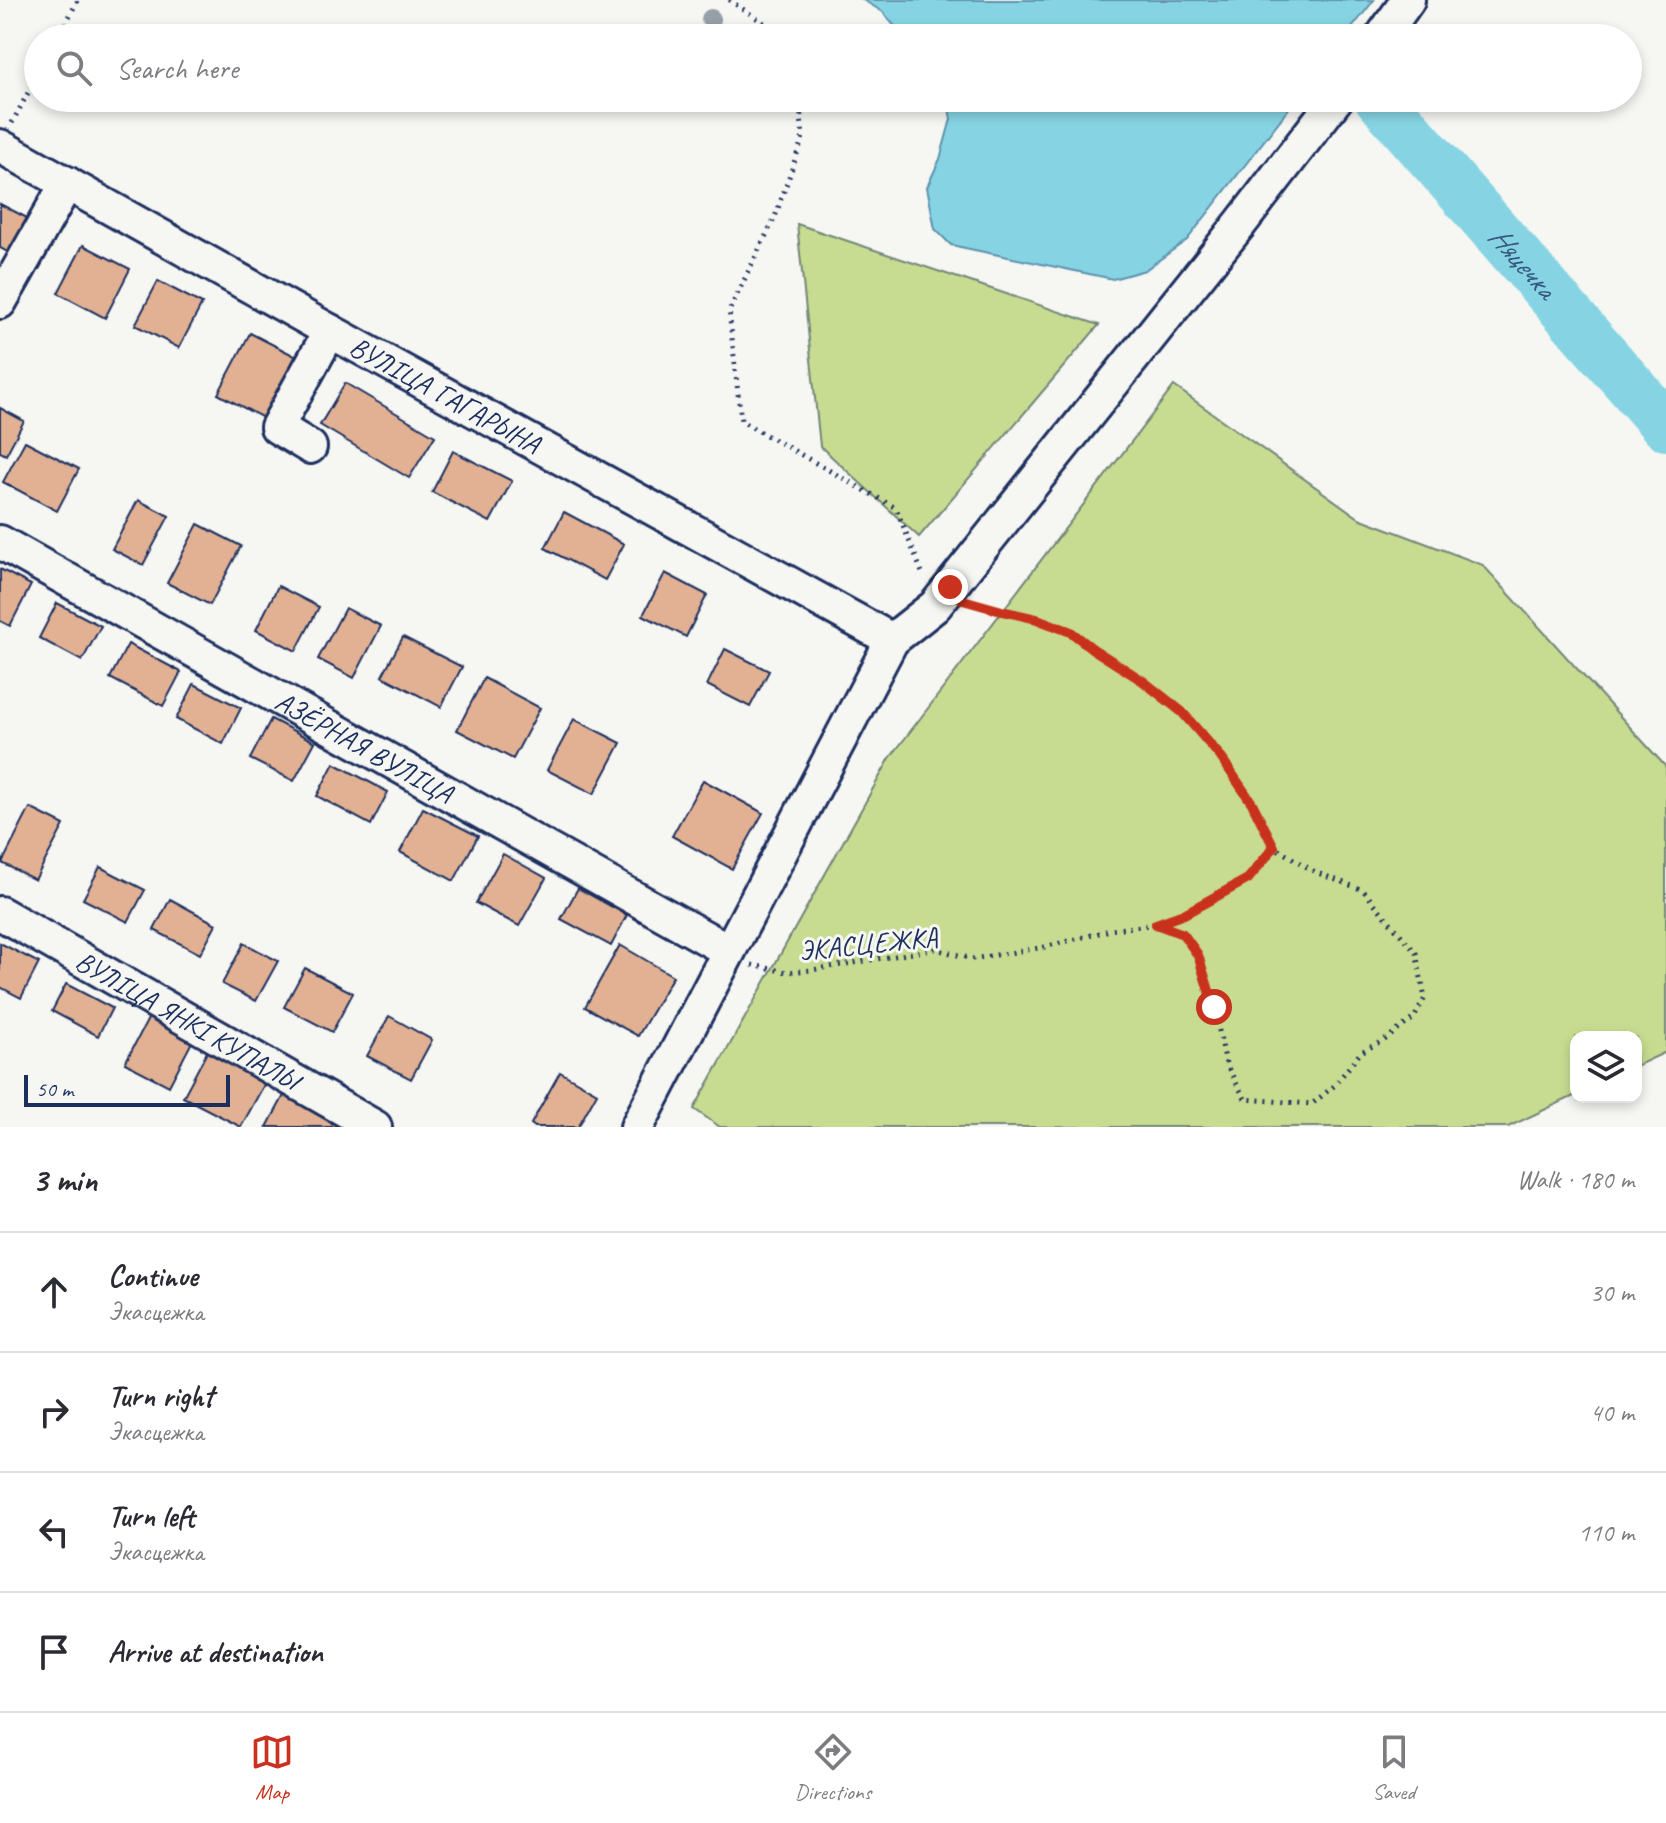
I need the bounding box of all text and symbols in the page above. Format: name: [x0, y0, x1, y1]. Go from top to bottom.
search box: [24, 24, 1642, 112]
icon: search: [52, 46, 96, 90]
text: Search here: [116, 49, 238, 87]
water label: Няцечка: [1481, 218, 1567, 309]
street label: ВУЛІЦА ГАГАРЫНА: [344, 329, 548, 462]
route end: [932, 569, 968, 605]
street label: АЗЁРНАЯ ВУЛІЦА: [269, 683, 461, 812]
street label: ЭКАСЦЕЖКА: [797, 919, 940, 968]
street label: ВУЛІЦА ЯНКІ КУПАЛЫ: [70, 943, 309, 1100]
route start: [1196, 989, 1232, 1025]
map controls: [1570, 1031, 1642, 1103]
button: layers: [1570, 1031, 1642, 1103]
scale bar: [24, 1071, 230, 1107]
text: 50 m: [36, 1075, 73, 1103]
text: 3 min: [32, 1158, 97, 1201]
text: Walk · 180 m: [1517, 1163, 1634, 1196]
text: Continue: [108, 1257, 198, 1295]
icon: ahead: [32, 1270, 76, 1314]
text: 30 m: [1590, 1276, 1634, 1309]
text: Экасцежка: [108, 1295, 204, 1328]
text: Turn right: [108, 1377, 213, 1415]
icon: right: [32, 1390, 76, 1434]
text: 40 m: [1590, 1396, 1634, 1429]
text: Экасцежка: [108, 1415, 204, 1448]
text: Turn left: [108, 1497, 195, 1535]
icon: left: [32, 1510, 76, 1554]
text: 110 m: [1578, 1516, 1634, 1549]
text: Экасцежка: [108, 1535, 204, 1568]
icon: arrive: [32, 1630, 76, 1674]
text: Arrive at destination: [108, 1633, 323, 1671]
tab: Map: [250, 1730, 294, 1806]
tab: Directions: [795, 1730, 871, 1806]
tab: Saved: [1372, 1730, 1416, 1806]

